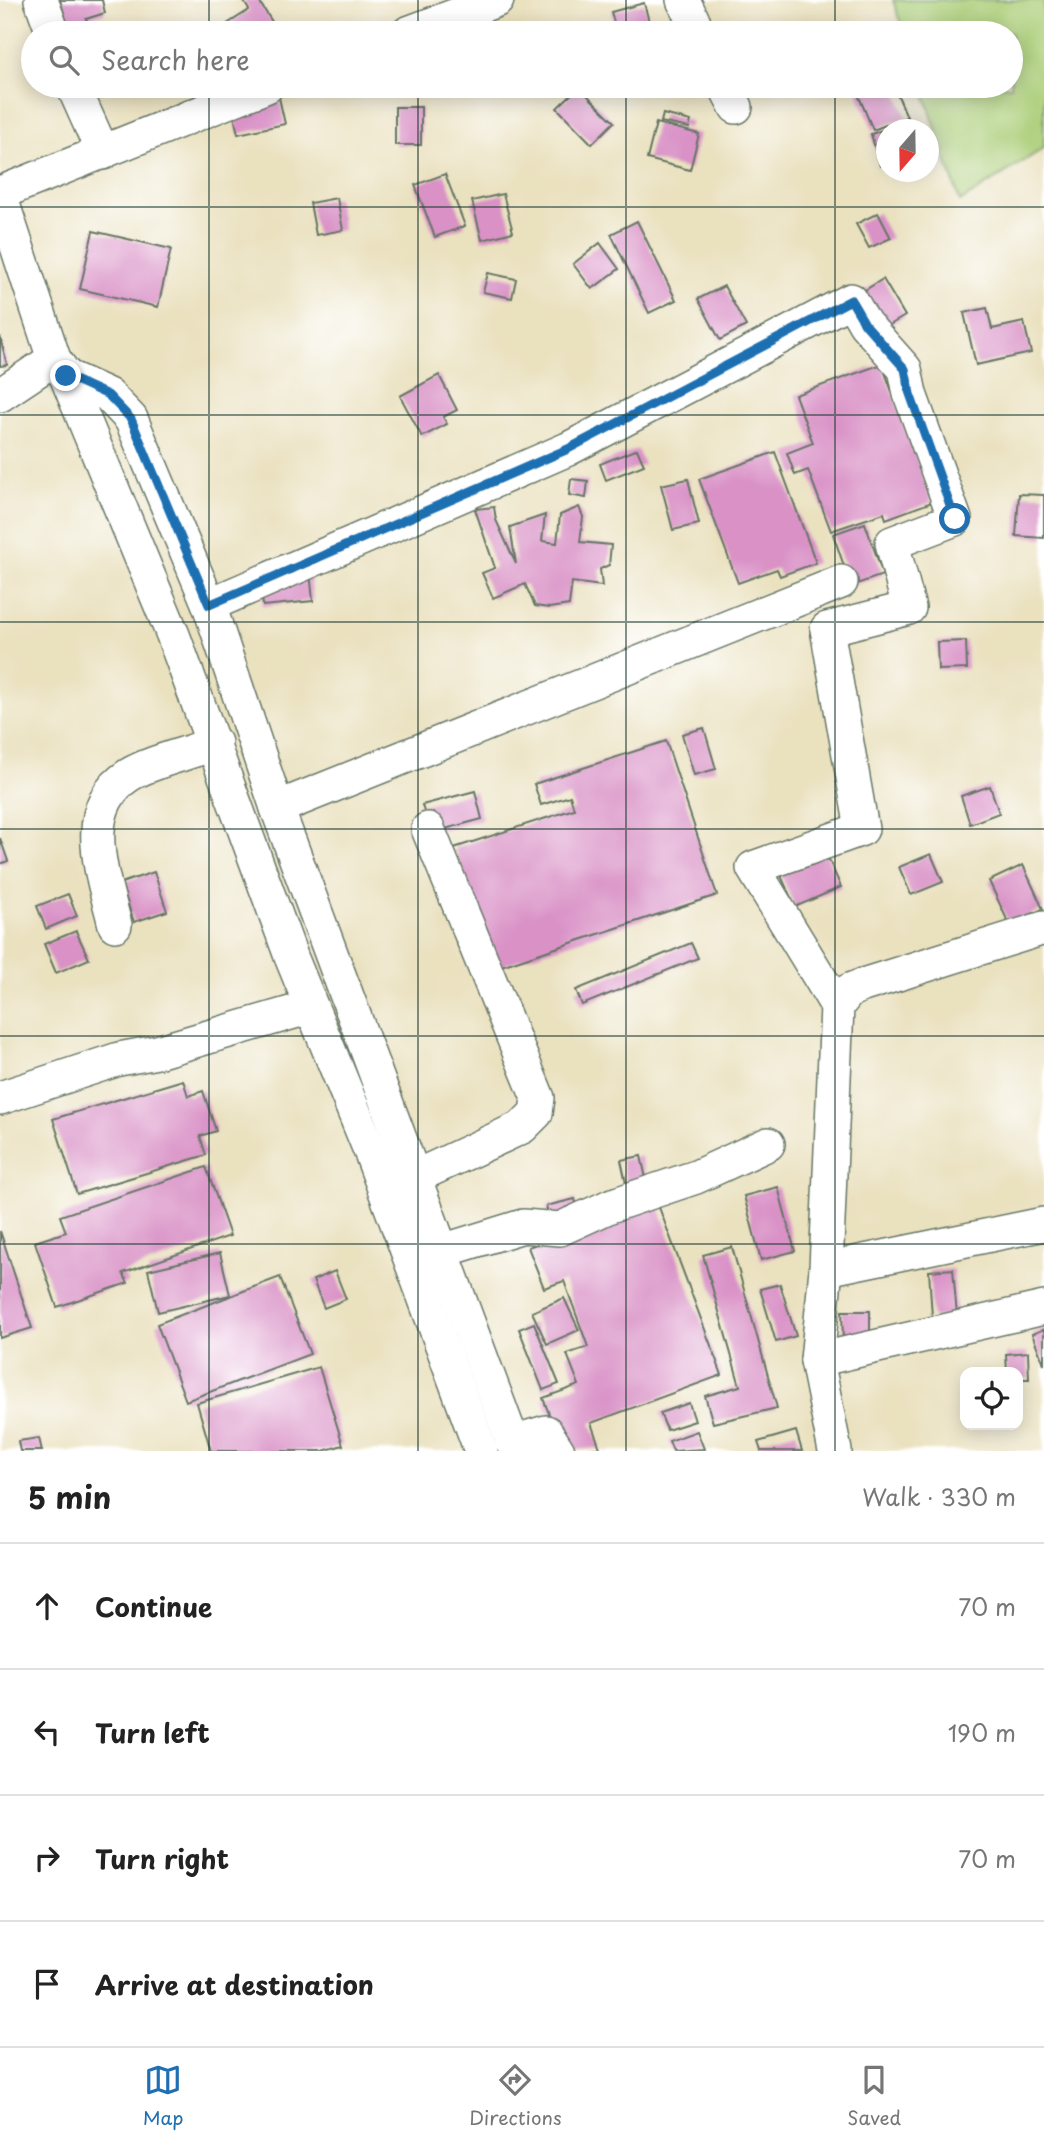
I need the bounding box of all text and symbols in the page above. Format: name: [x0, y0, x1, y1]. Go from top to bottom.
search box: [21, 21, 1023, 98]
text: Search here: [101, 40, 250, 79]
icon: search: [45, 41, 83, 79]
north arrow: [876, 119, 939, 182]
route end: [50, 360, 81, 391]
route start: [939, 503, 970, 534]
map controls: [960, 1367, 1023, 1430]
button: locate: [960, 1367, 1023, 1430]
text: 5 min: [28, 1474, 111, 1519]
text: Walk · 330 m: [862, 1479, 1016, 1514]
icon: ahead: [28, 1587, 66, 1625]
text: Continue: [95, 1587, 212, 1626]
text: 70 m: [958, 1589, 1016, 1624]
icon: left: [28, 1713, 66, 1751]
text: Turn left: [95, 1713, 210, 1752]
text: 190 m: [948, 1715, 1016, 1750]
icon: right: [28, 1839, 66, 1877]
text: Turn right: [95, 1839, 229, 1878]
text: 70 m: [958, 1841, 1016, 1876]
icon: arrive: [28, 1965, 66, 2003]
text: Arrive at destination: [95, 1965, 374, 2004]
tab: Map: [143, 2061, 183, 2131]
tab: Directions: [469, 2061, 562, 2131]
tab: Saved: [847, 2061, 901, 2131]

